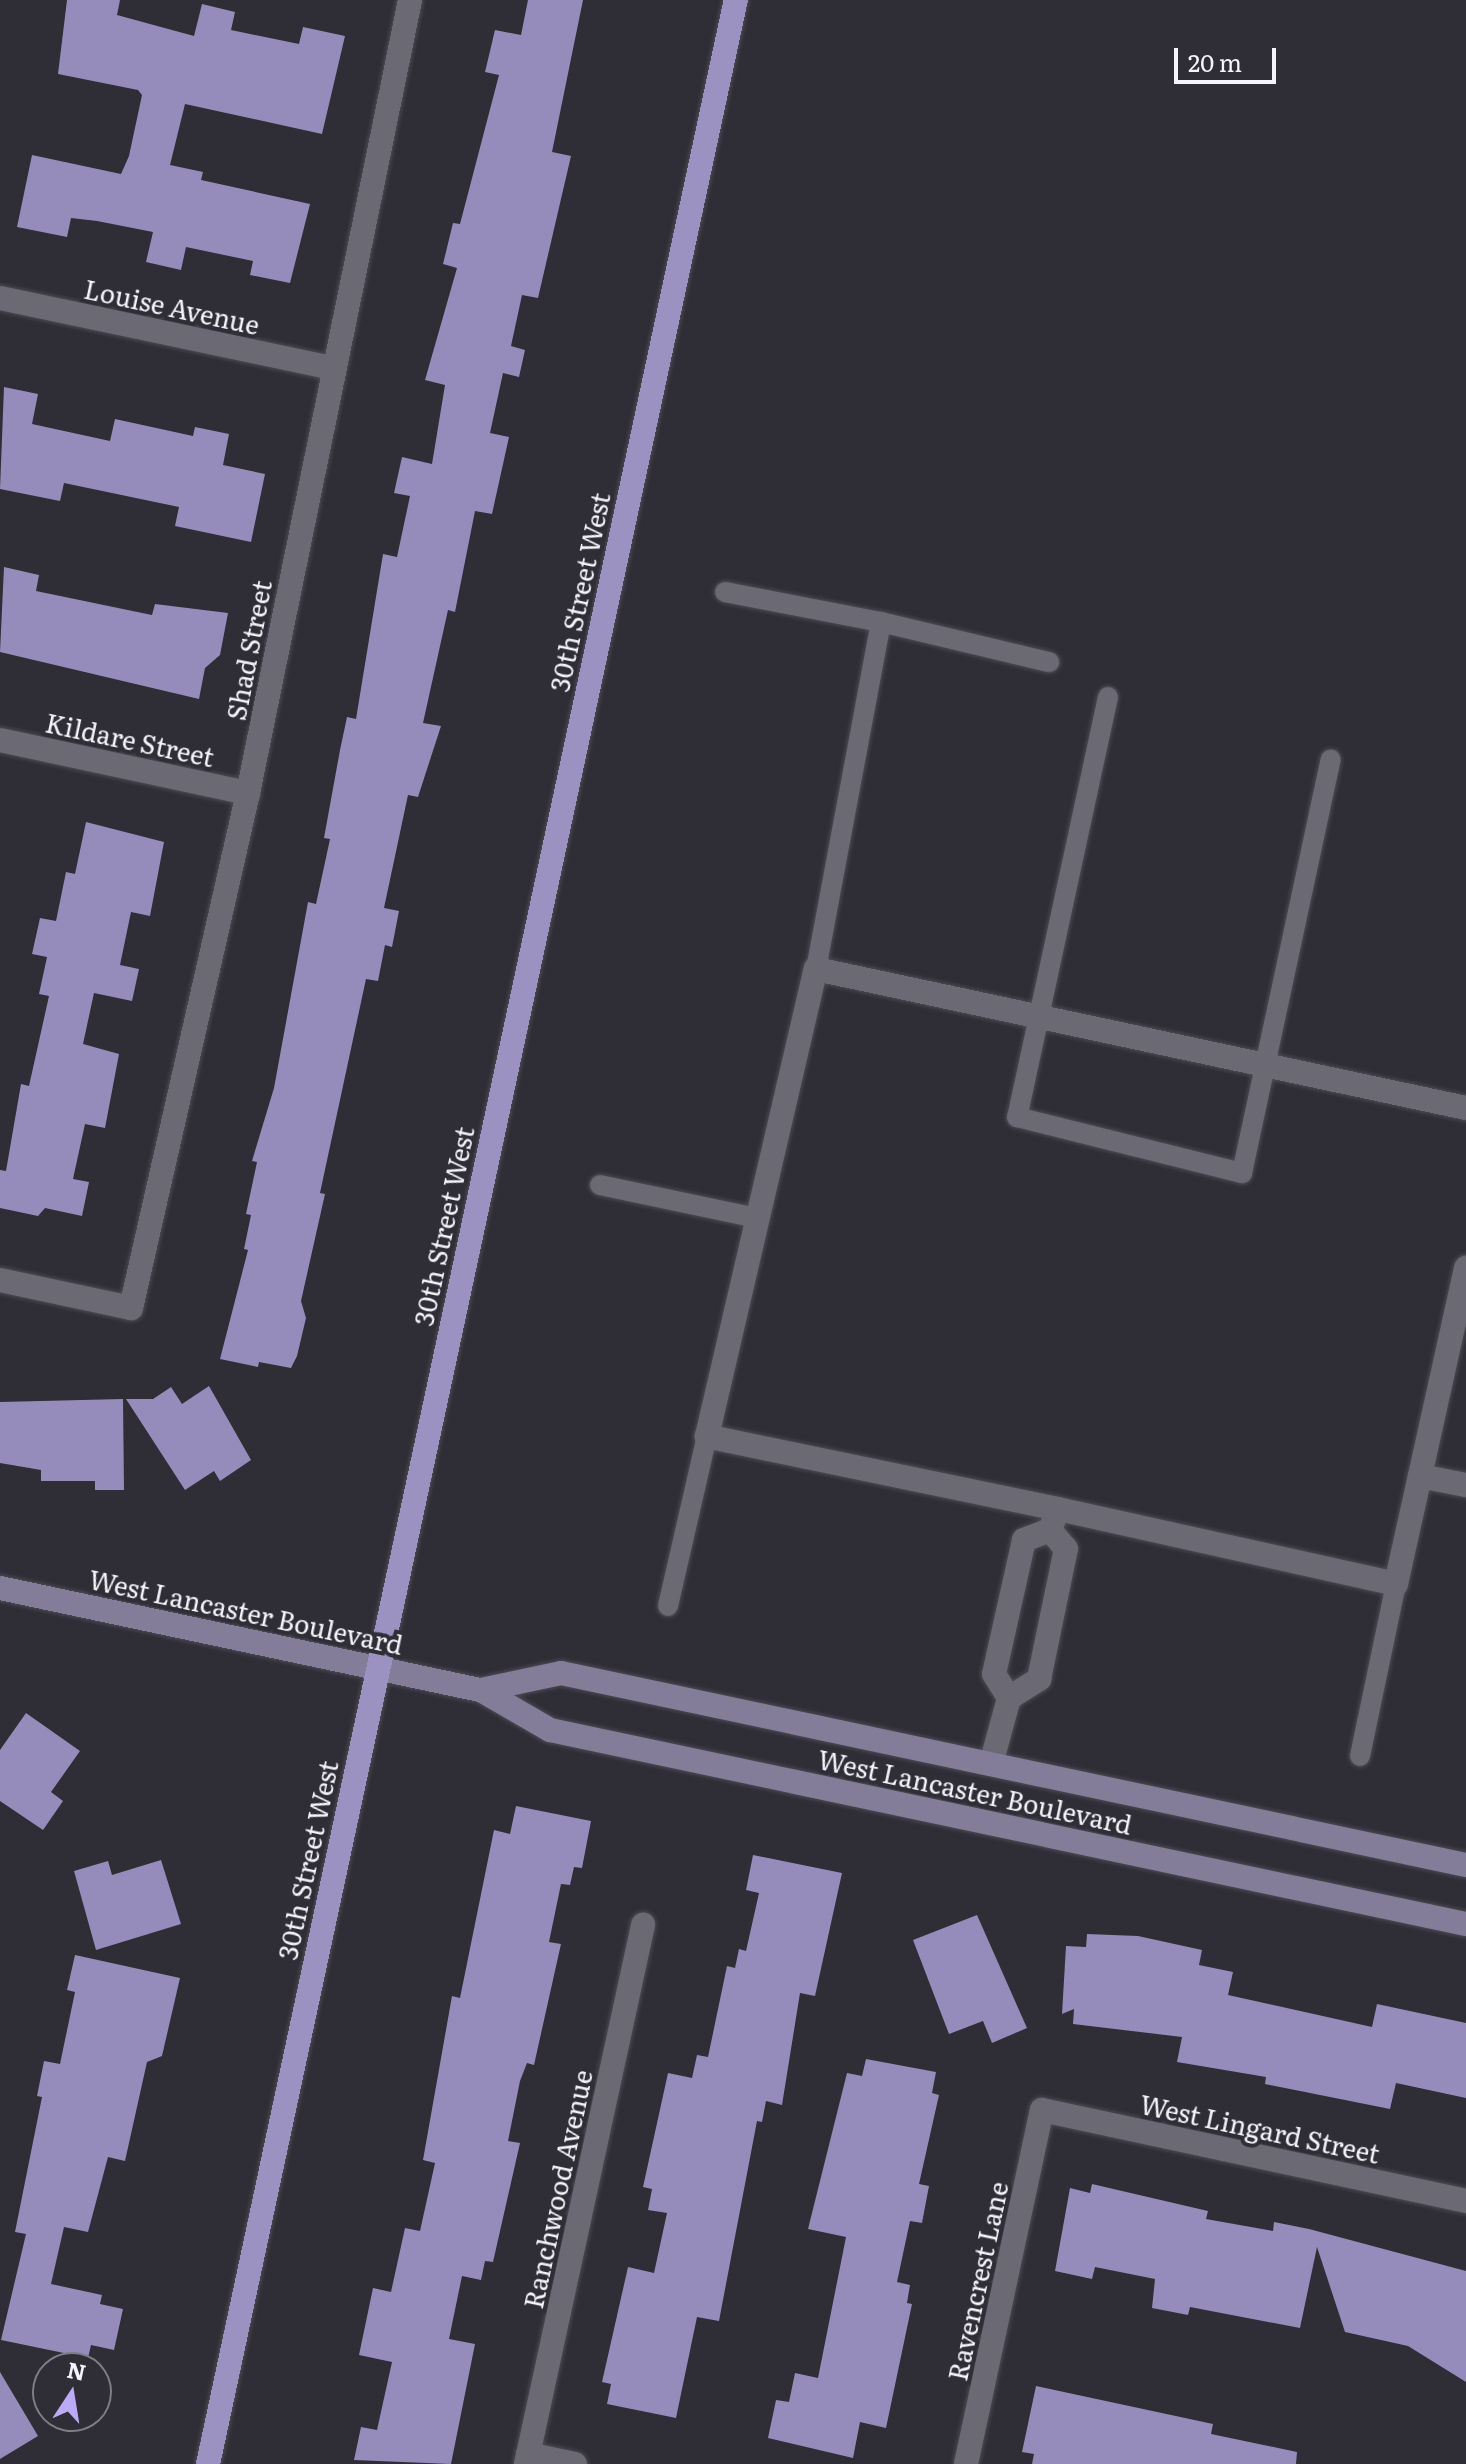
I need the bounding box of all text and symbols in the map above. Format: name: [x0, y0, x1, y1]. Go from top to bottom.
scale bar: [1178, 32, 1280, 82]
text: 20 m: [1188, 44, 1242, 79]
street label: Louise Avenue: [81, 272, 263, 340]
street label: 30th Street West: [543, 490, 615, 694]
street label: Shad Street: [219, 577, 277, 723]
street label: Kildare Street: [43, 706, 217, 772]
street label: 30th Street West: [407, 1124, 479, 1328]
street label: West Lancaster Boulevard: [86, 1562, 406, 1660]
street label: West Lancaster Boulevard: [815, 1742, 1135, 1840]
street label: 30th Street West: [271, 1758, 343, 1962]
street label: Ranchwood Avenue: [516, 2067, 598, 2311]
street label: West Lingard Street: [1137, 2087, 1383, 2169]
street label: Ravencrest Lane: [941, 2179, 1013, 2383]
north arrow: [32, 2352, 112, 2432]
text: N: [64, 2352, 89, 2388]

